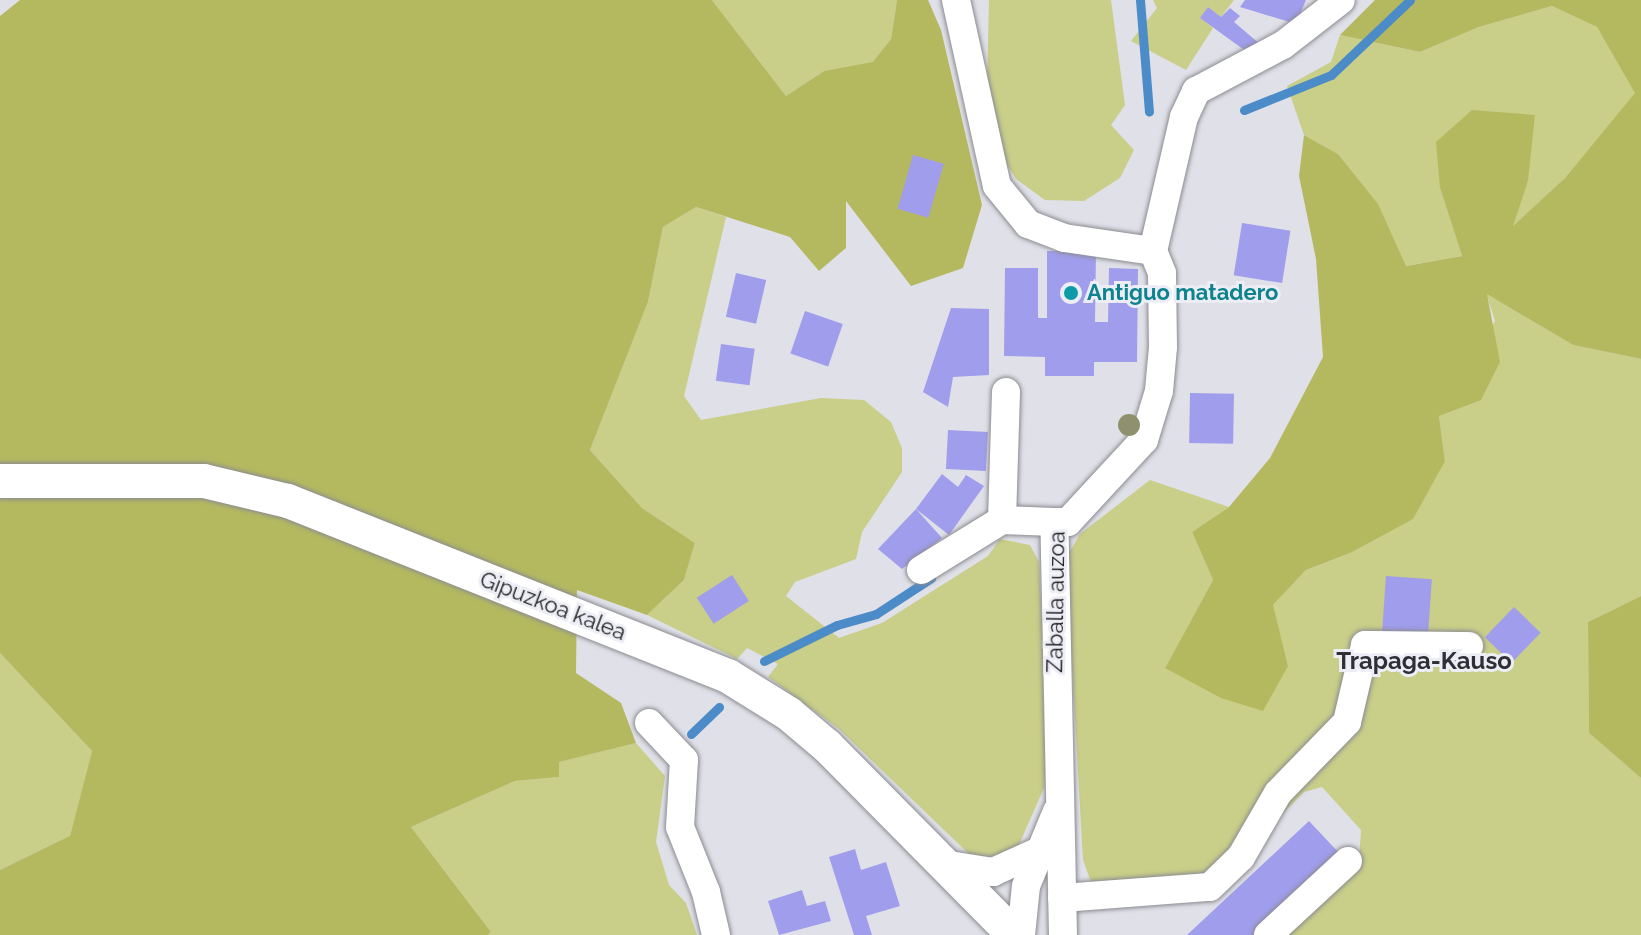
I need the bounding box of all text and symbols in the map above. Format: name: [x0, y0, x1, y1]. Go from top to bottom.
place label: Antiguo matadero: [1087, 280, 1278, 306]
marker: Antiguo matadero: [1062, 284, 1080, 302]
street label: Zaballa auzoa: [1042, 531, 1070, 673]
street label: Gipuzkoa kalea: [476, 566, 630, 646]
district label: Trapaga-Kauso: [1336, 647, 1512, 675]

